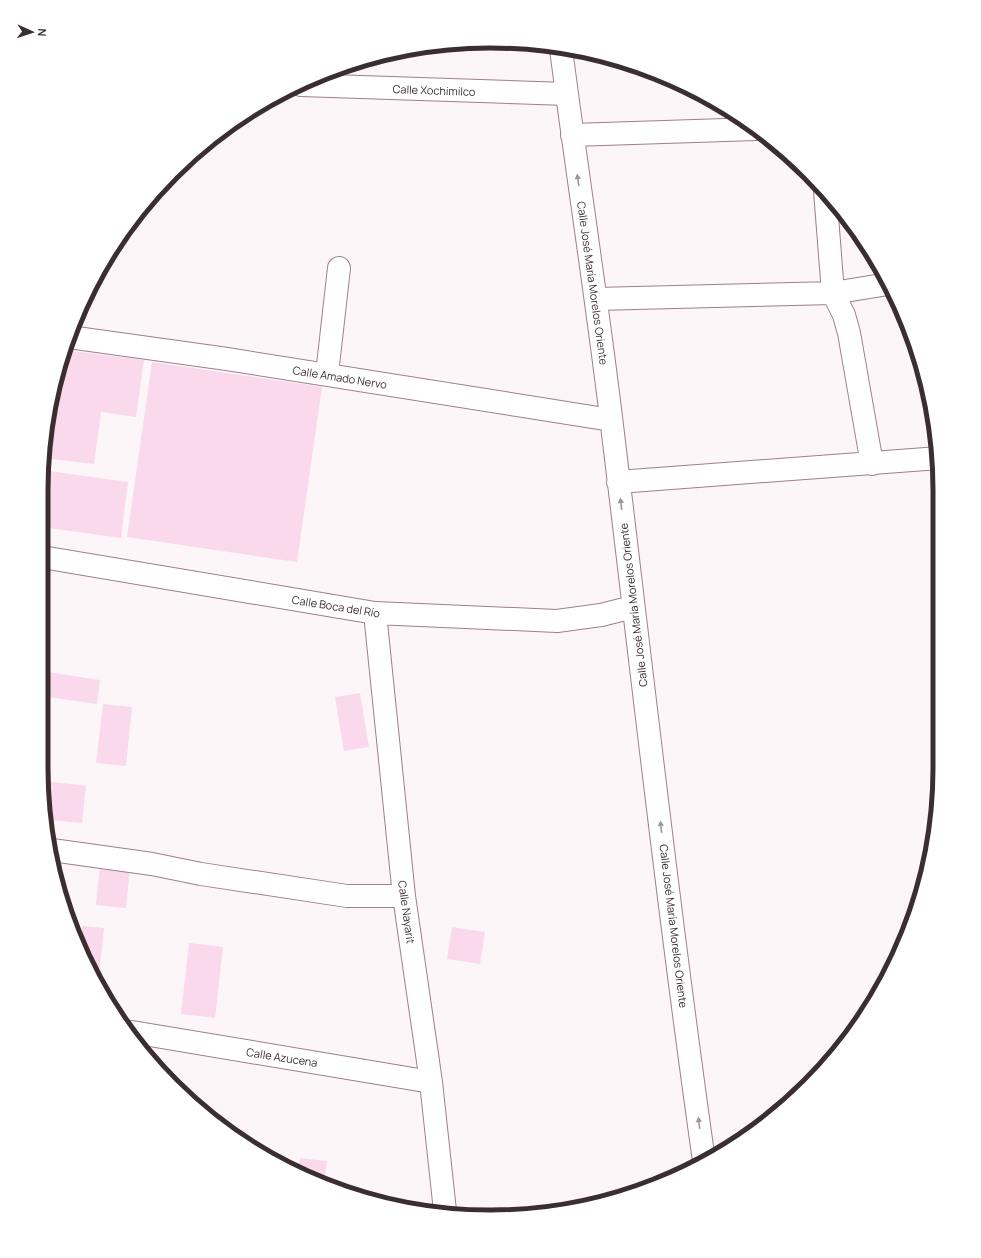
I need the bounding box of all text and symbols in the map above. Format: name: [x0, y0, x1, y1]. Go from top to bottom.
north arrow: [12, 12, 52, 52]
text: N: [35, 28, 50, 37]
street label: Calle Xochimilco: [392, 81, 476, 99]
one-way arrow: [575, 174, 581, 186]
street label: Calle José María Morelos Oriente: [574, 200, 612, 366]
street label: Calle Amado Nervo: [292, 362, 389, 392]
one-way arrow: [618, 497, 624, 510]
street label: Calle José María Morelos Oriente: [615, 522, 650, 688]
street label: Calle Boca del Río: [291, 592, 382, 620]
one-way arrow: [658, 821, 664, 833]
street label: Calle José María Morelos Oriente: [657, 843, 692, 1009]
street label: Calle Nayarit: [395, 879, 419, 945]
street label: Calle Azucena: [245, 1044, 319, 1070]
one-way arrow: [696, 1116, 702, 1129]

